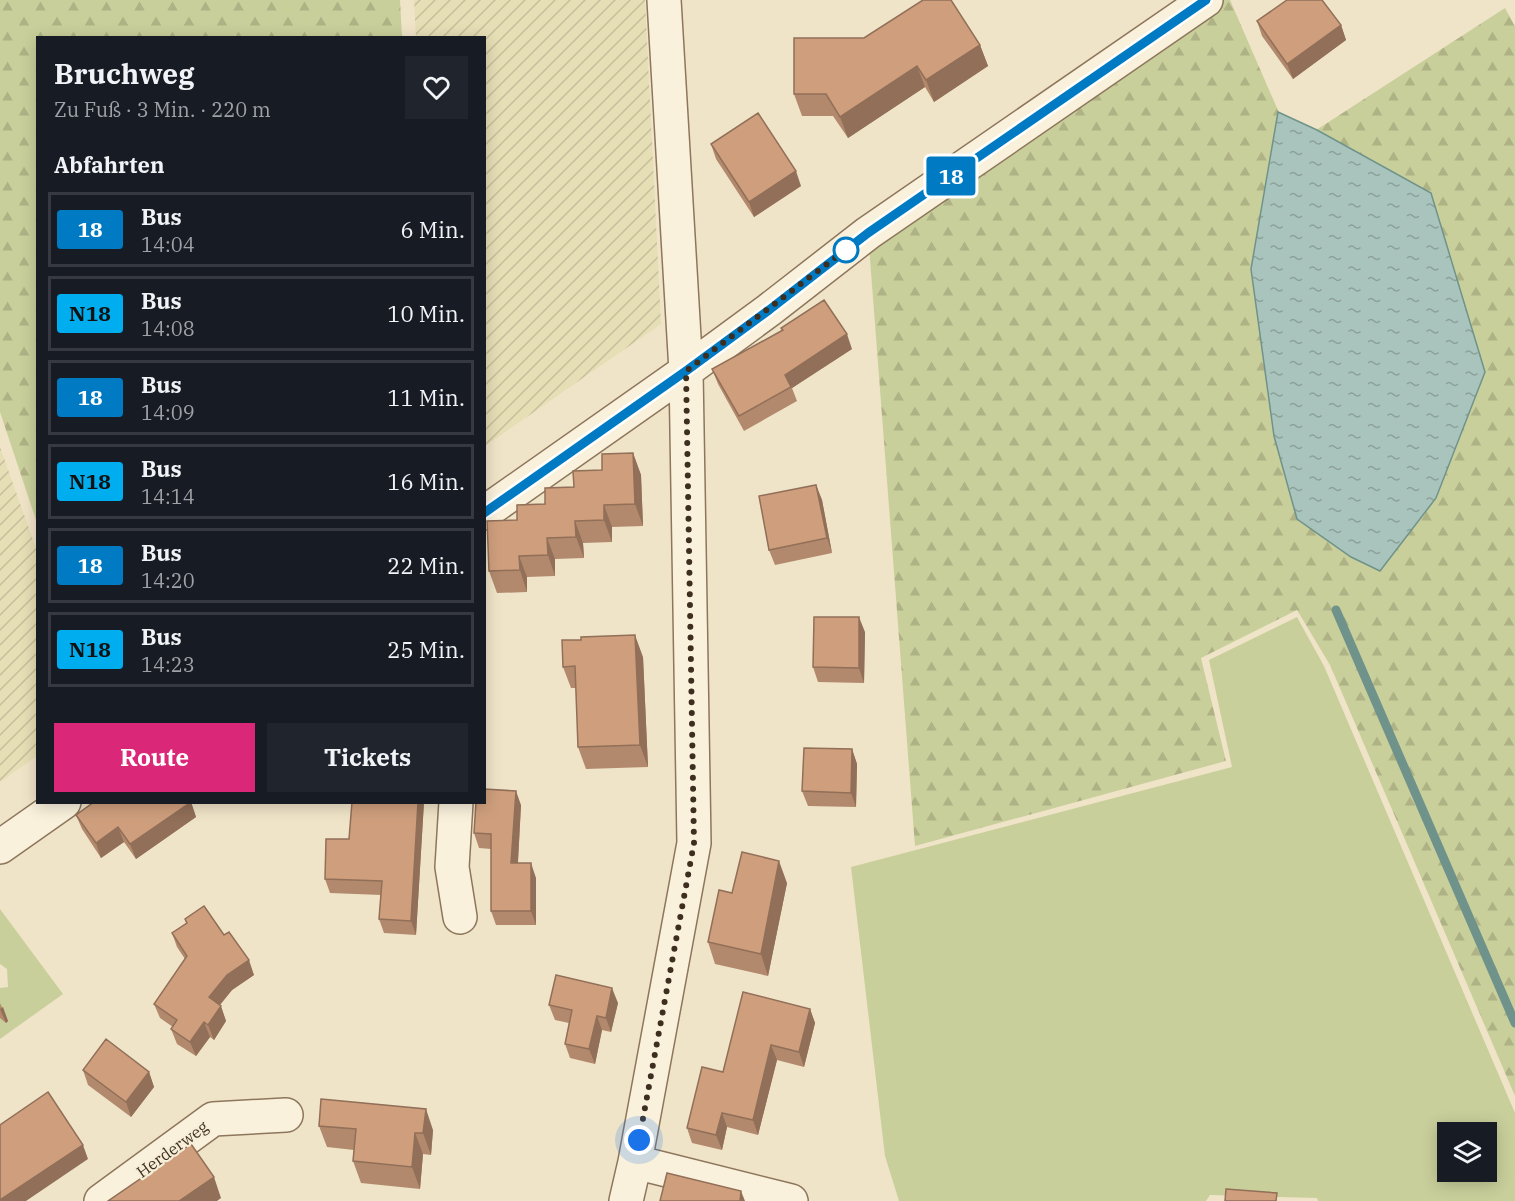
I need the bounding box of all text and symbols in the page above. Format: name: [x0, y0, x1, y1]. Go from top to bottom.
text: Bruchweg: [54, 55, 194, 92]
button: heart: [405, 56, 468, 119]
text: Zu Fuß · 3 Min. · 220 m: [54, 96, 271, 123]
text: Abfahrten: [54, 150, 165, 179]
line badge: 18: [924, 156, 978, 195]
text: 18: [938, 162, 964, 190]
text: Bus: [141, 202, 182, 231]
text: 18: [77, 215, 103, 243]
text: 6 Min.: [400, 215, 465, 244]
text: 14:04: [141, 231, 195, 258]
unlabelled marker: [833, 237, 859, 263]
text: Bus: [141, 286, 182, 315]
text: N18: [69, 299, 111, 327]
text: 10 Min.: [387, 299, 465, 328]
text: 14:08: [141, 315, 195, 342]
text: Bus: [141, 370, 182, 399]
text: 18: [77, 383, 103, 411]
text: 11 Min.: [387, 383, 465, 412]
text: 14:09: [141, 399, 195, 426]
text: Bus: [141, 454, 182, 483]
text: N18: [69, 467, 111, 495]
text: 16 Min.: [387, 467, 465, 496]
text: 14:14: [141, 483, 195, 510]
text: Bus: [141, 538, 182, 567]
text: 18: [77, 551, 103, 579]
text: 22 Min.: [387, 551, 465, 580]
text: 14:20: [141, 567, 195, 594]
text: Bus: [141, 622, 182, 651]
text: N18: [69, 635, 111, 663]
text: 25 Min.: [387, 635, 465, 664]
text: 14:23: [141, 651, 195, 678]
button: Route: [54, 723, 255, 792]
button: Tickets: [267, 723, 468, 792]
street label: Herderweg: [132, 1116, 212, 1182]
map controls: [1437, 1122, 1497, 1182]
button: layers: [1437, 1122, 1497, 1182]
your location: [624, 1125, 654, 1155]

